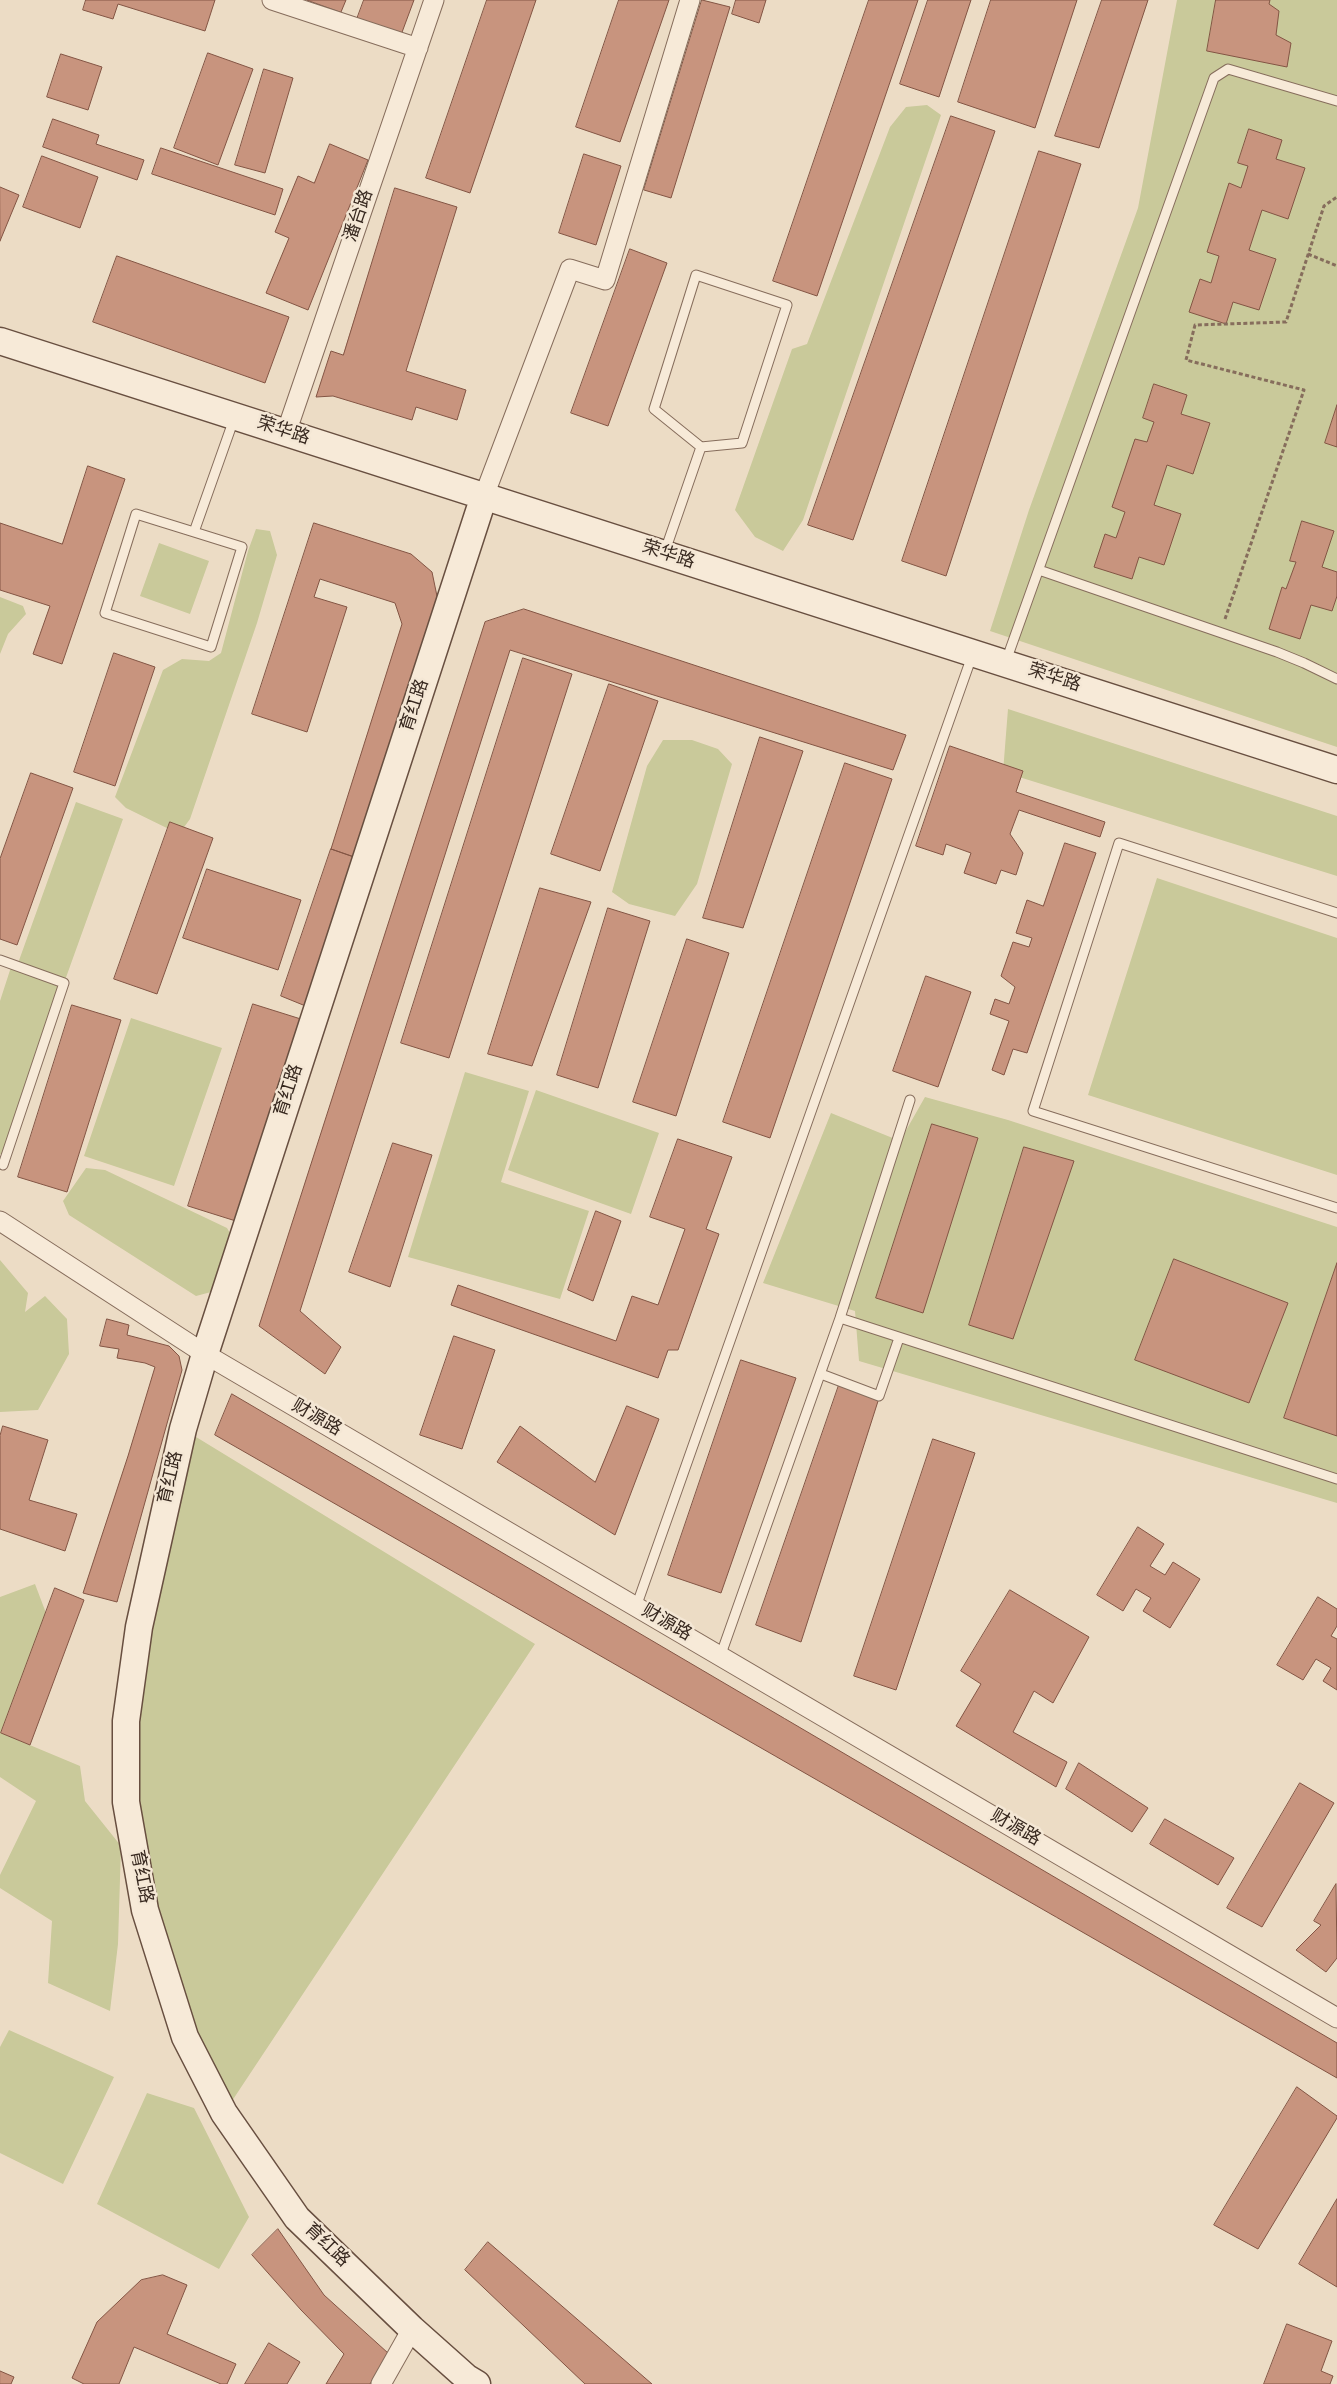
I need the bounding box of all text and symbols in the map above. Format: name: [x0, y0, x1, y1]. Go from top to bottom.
street label: 潘台路: [341, 187, 379, 245]
street label: 荣华路: [254, 413, 312, 451]
street label: 荣华路: [639, 537, 697, 575]
street label: 荣华路: [1025, 660, 1083, 698]
street label: 育红路: [397, 677, 435, 735]
street label: 育红路: [271, 1062, 309, 1120]
street label: 财源路: [287, 1396, 345, 1442]
street label: 育红路: [155, 1449, 189, 1507]
street label: 财源路: [637, 1601, 695, 1647]
street label: 财源路: [986, 1806, 1044, 1852]
street label: 育红路: [124, 1848, 156, 1906]
street label: 育红路: [299, 2219, 353, 2273]

